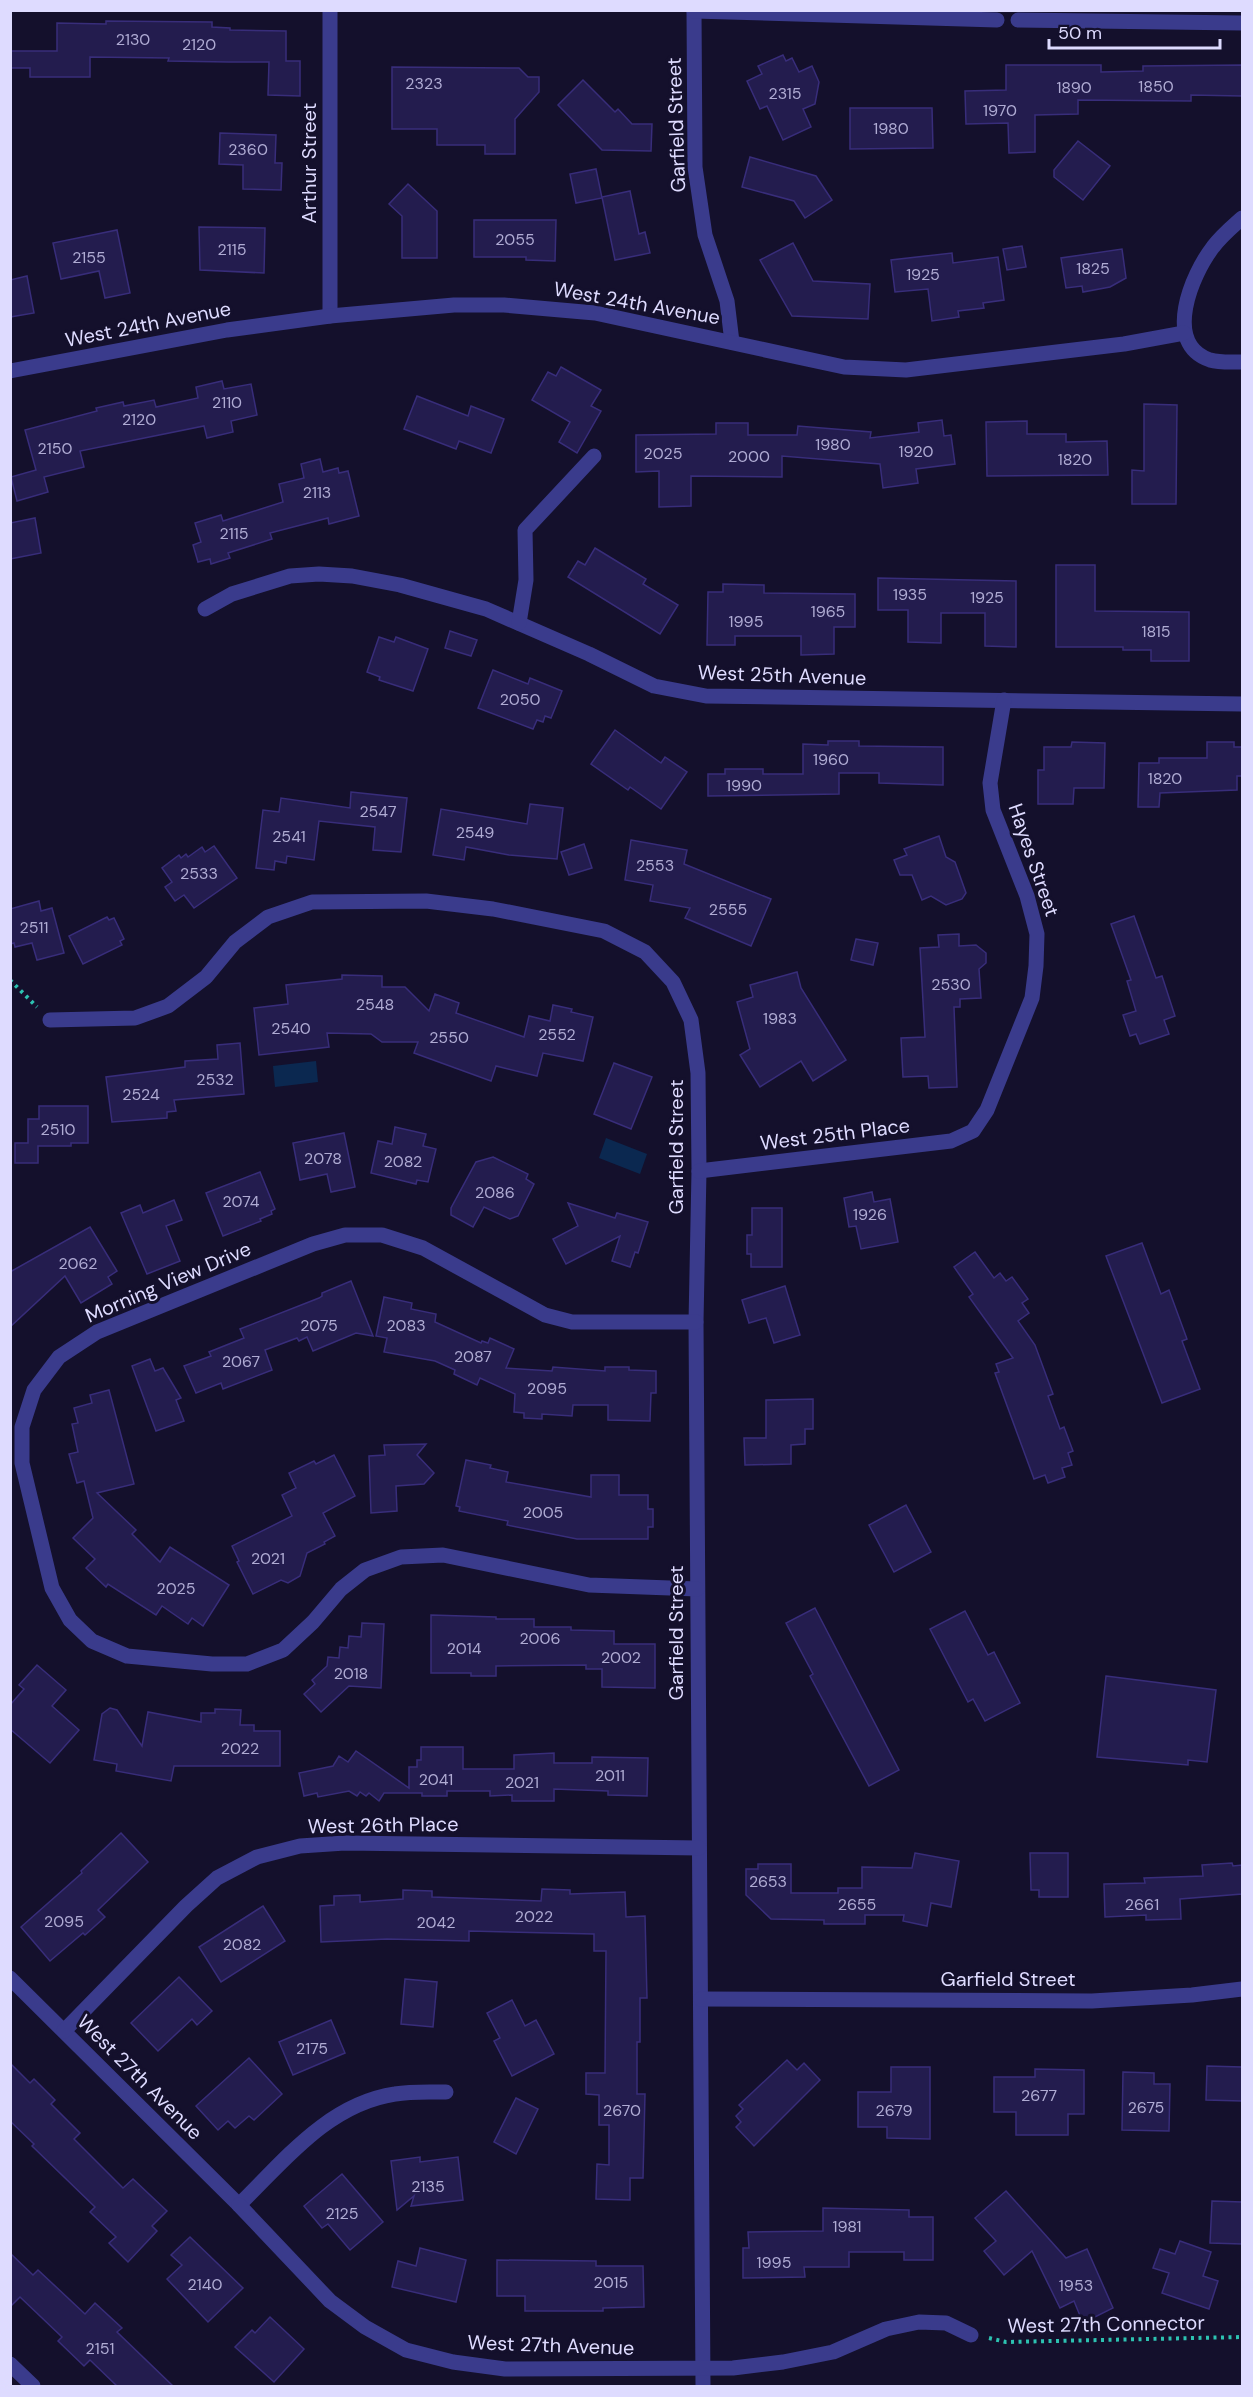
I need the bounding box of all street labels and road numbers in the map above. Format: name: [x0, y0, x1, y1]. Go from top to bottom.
street label: Garfield Street: [661, 57, 691, 193]
street label: Arthur Street: [296, 102, 322, 223]
street label: West 24th Avenue: [552, 276, 722, 330]
street label: West 24th Avenue: [63, 295, 233, 353]
street label: West 25th Avenue: [697, 659, 867, 691]
street label: Hayes Street: [1003, 800, 1066, 920]
street label: Garfield Street: [663, 1079, 689, 1215]
street label: West 25th Place: [759, 1112, 911, 1156]
street label: Morning View Drive: [81, 1235, 255, 1329]
street label: Garfield Street: [663, 1565, 689, 1701]
street label: West 26th Place: [307, 1811, 459, 1839]
street label: Garfield Street: [940, 1966, 1076, 1992]
street label: West 27th Avenue: [72, 2009, 208, 2145]
street label: West 27th Connector: [1007, 2309, 1205, 2339]
street label: West 27th Avenue: [467, 2329, 635, 2361]

